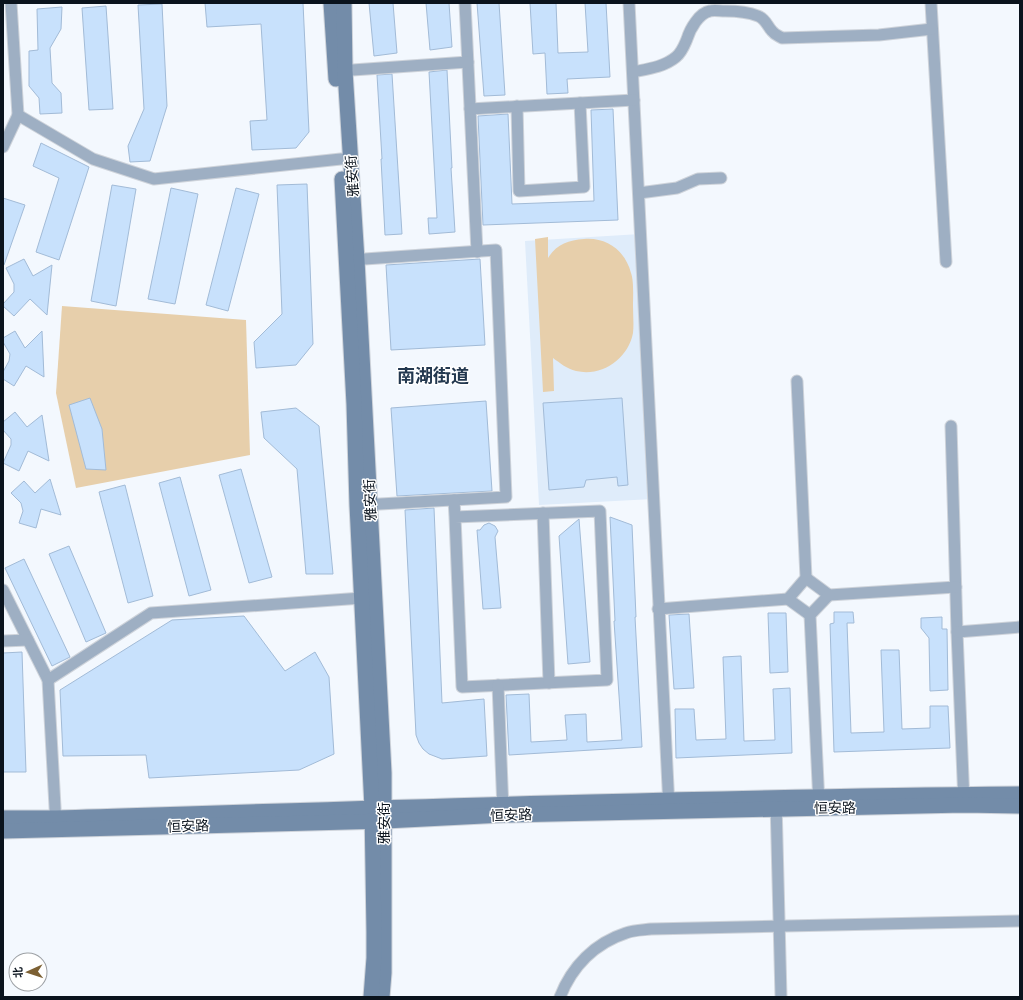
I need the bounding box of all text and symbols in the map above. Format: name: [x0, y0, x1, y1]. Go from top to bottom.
street label: 雅安街: [342, 154, 362, 198]
district label: 南湖街道: [397, 365, 469, 387]
street label: 雅安街: [360, 479, 380, 521]
street label: 恒安路: [814, 799, 856, 817]
street label: 雅安街: [375, 802, 393, 844]
street label: 恒安路: [490, 805, 532, 825]
street label: 恒安路: [167, 816, 209, 836]
north arrow: [8, 952, 48, 992]
text: 北: [11, 967, 25, 978]

